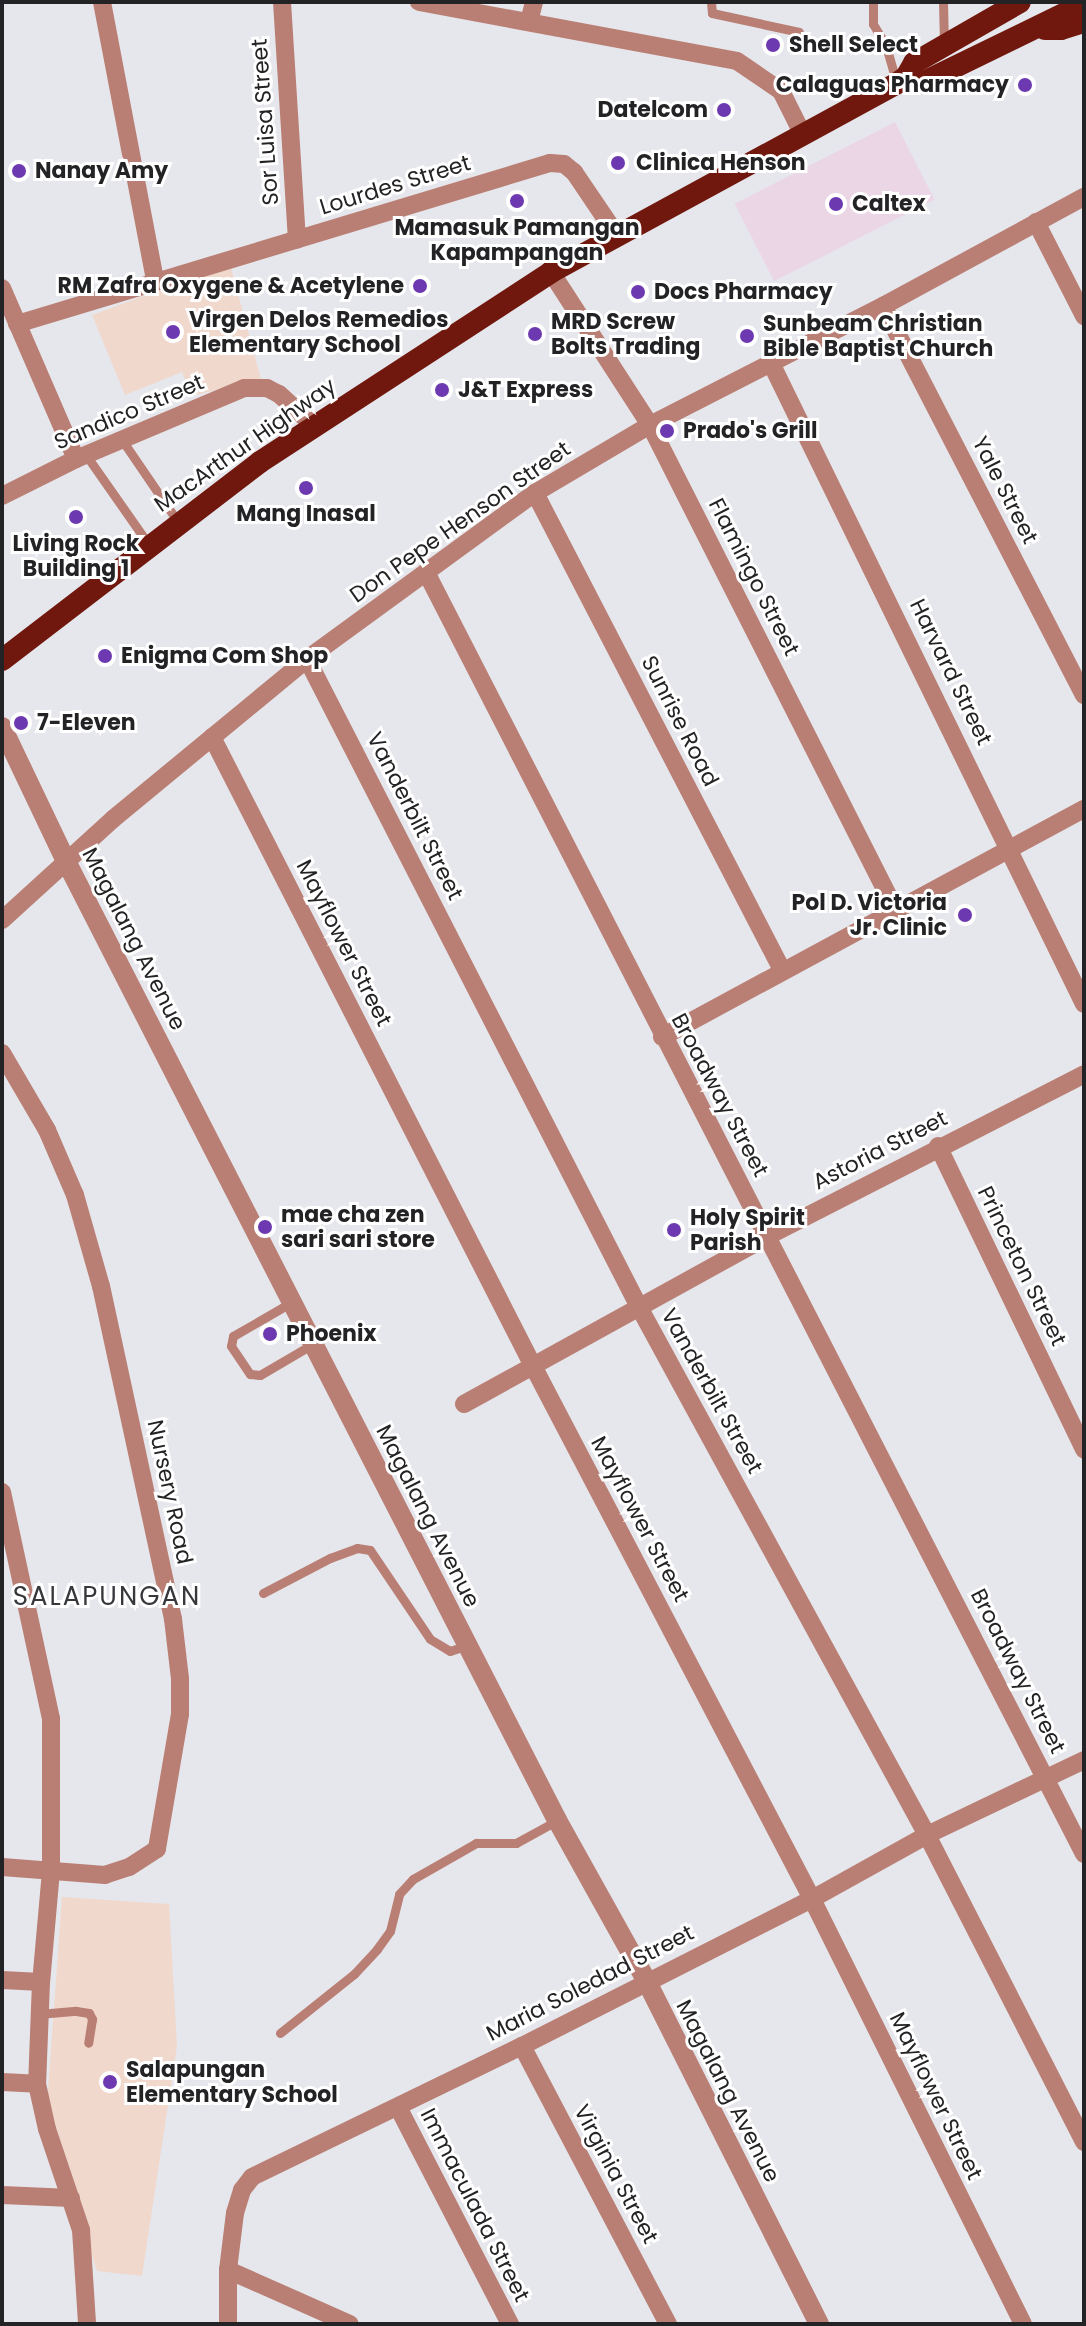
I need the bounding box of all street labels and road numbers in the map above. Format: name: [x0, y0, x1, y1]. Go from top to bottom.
street label: Sor Luisa Street: [246, 38, 284, 206]
street label: Lourdes Street: [316, 150, 474, 220]
street label: Sandico Street: [50, 369, 208, 455]
street label: MacArthur Highway: [149, 372, 341, 518]
street label: Yale Street: [967, 432, 1043, 548]
street label: Don Pepe Henson Street: [345, 436, 575, 608]
street label: Flamingo Street: [703, 494, 805, 660]
street label: Harvard Street: [904, 595, 998, 749]
street label: Sunrise Road: [636, 651, 724, 791]
street label: Vanderbilt Street: [361, 728, 469, 904]
street label: Magalang Avenue: [77, 843, 191, 1035]
street label: Mayflower Street: [291, 855, 397, 1031]
street label: Broadway Street: [666, 1009, 774, 1181]
street label: Astoria Street: [808, 1105, 952, 1195]
street label: Princeton Street: [972, 1182, 1072, 1350]
street label: Vanderbilt Street: [656, 1304, 768, 1478]
street label: Nursery Road: [142, 1418, 198, 1566]
street label: Magalang Avenue: [371, 1420, 485, 1612]
street label: Mayflower Street: [585, 1432, 695, 1606]
street label: Broadway Street: [965, 1584, 1071, 1758]
street label: Maria Soledad Street: [482, 1919, 698, 2047]
street label: Magalang Avenue: [671, 1995, 785, 2187]
street label: Mayflower Street: [884, 2008, 988, 2184]
street label: Virginia Street: [568, 2100, 664, 2248]
street label: Immaculada Street: [415, 2104, 535, 2306]

